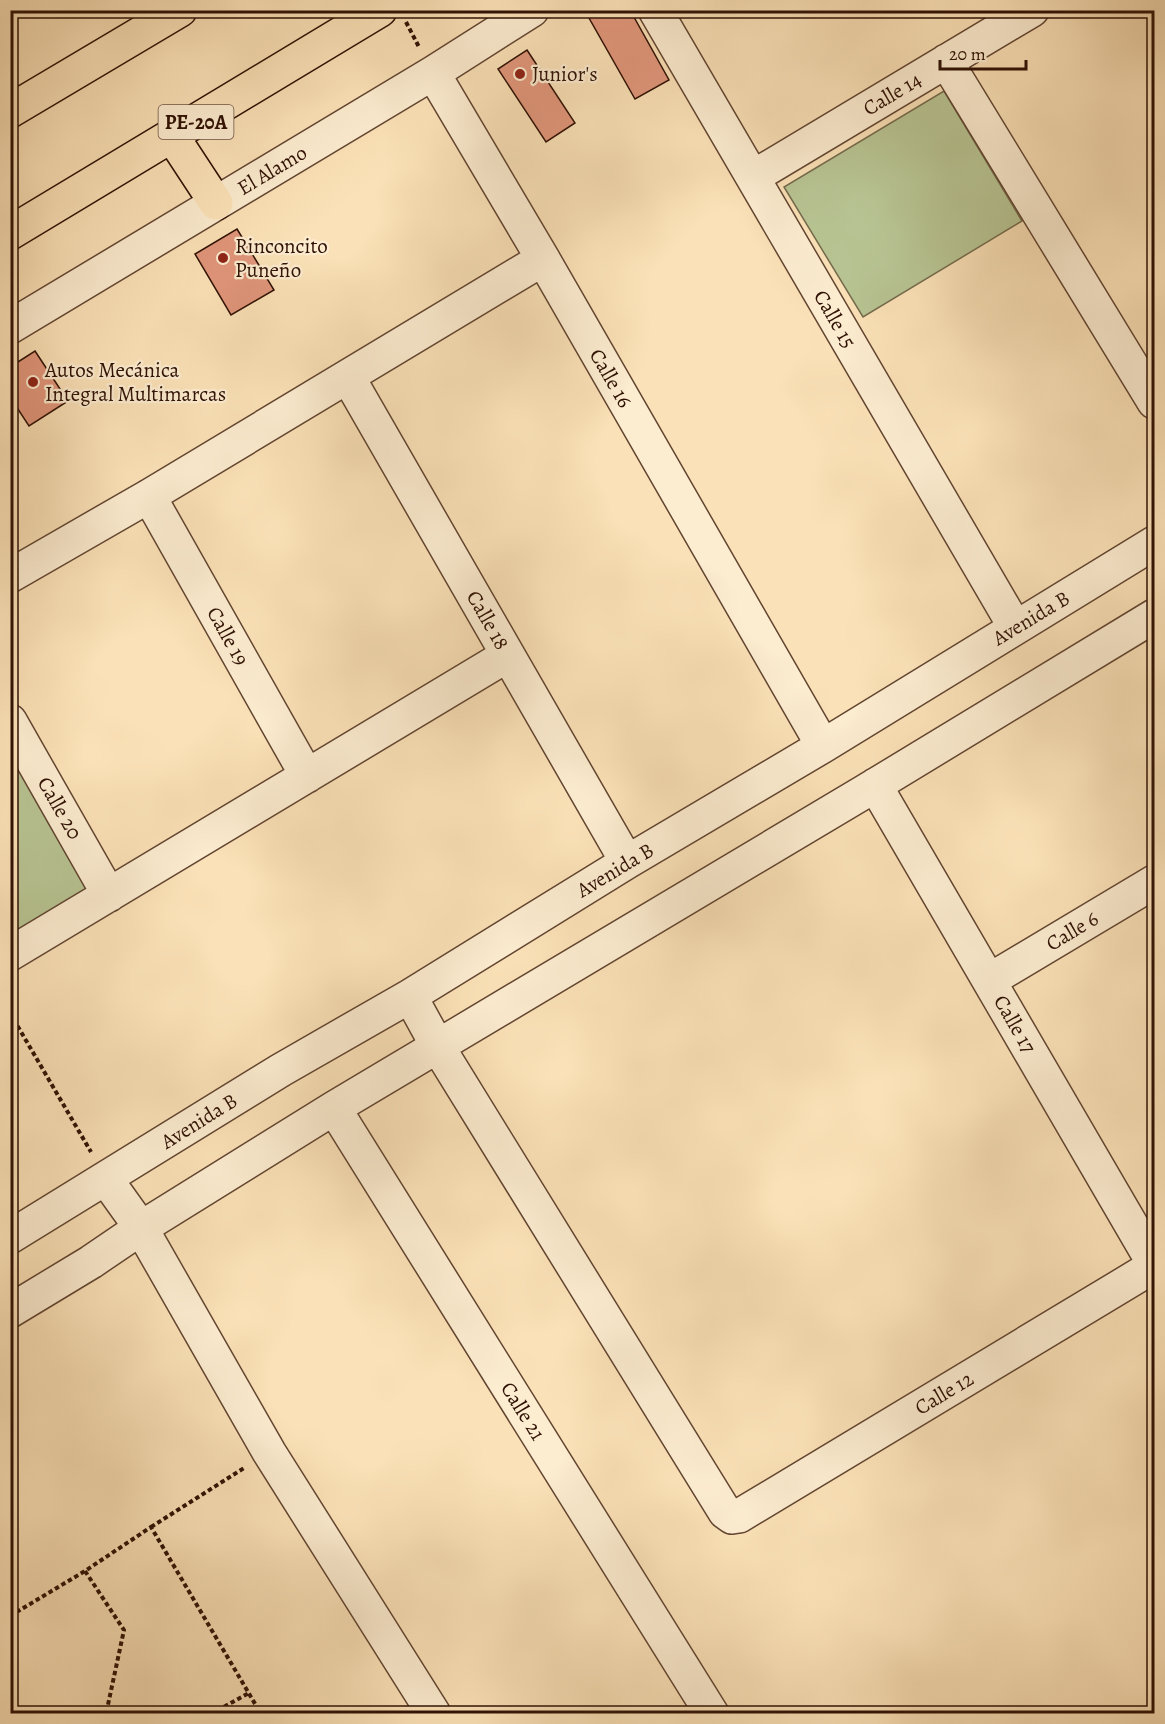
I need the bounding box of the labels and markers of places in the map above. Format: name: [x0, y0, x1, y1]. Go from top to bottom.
place label: Junior's: [532, 60, 598, 88]
marker: Junior's: [513, 67, 527, 81]
place label: Rinconcito Puneño: [235, 232, 328, 284]
marker: Rinconcito Puneño: [216, 251, 230, 265]
place label: Autos Mecánica Integral Multimarcas: [44, 356, 226, 408]
marker: Autos Mecánica Integral Multimarcas: [26, 375, 40, 389]

